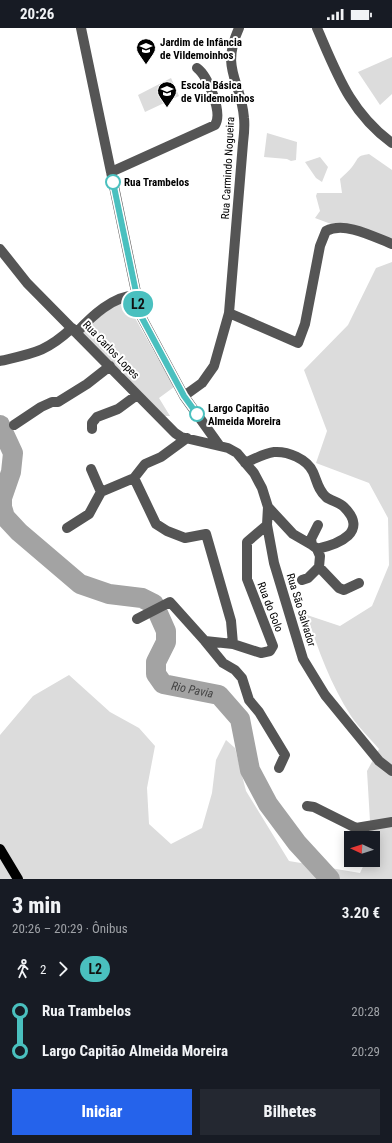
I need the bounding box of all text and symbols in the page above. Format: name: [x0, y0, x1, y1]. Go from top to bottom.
text: 20:26: [20, 5, 54, 23]
place label: Jardim de Infância de Vildemoinhos: [160, 36, 242, 62]
school or university icon: Jardim de Infância de Vildemoinhos: [135, 37, 157, 65]
place label: Escola Básica de Vildemoinhos: [181, 79, 255, 105]
school or university icon: Escola Básica de Vildemoinhos: [156, 80, 178, 108]
street label: Rua Carmindo Nogueira: [219, 116, 237, 220]
marker: Rua Trambelos: [105, 174, 121, 190]
place label: Rua Trambelos: [124, 176, 189, 189]
line badge: L2: [120, 291, 156, 317]
text: L2: [131, 296, 145, 312]
street label: Rua Carlos Lopes: [80, 318, 142, 382]
place label: Largo Capitão Almeida Moreira: [208, 402, 281, 428]
marker: Largo Capitão Almeida Moreira: [189, 406, 205, 422]
street label: Rua São Salvador: [284, 572, 318, 649]
street label: Rua do Golo: [255, 580, 286, 634]
water label: Rio Pavia: [170, 679, 215, 701]
north arrow: [344, 831, 380, 867]
map controls: [344, 831, 380, 867]
text: 3 min: [12, 893, 61, 918]
text: 3.20 €: [342, 904, 380, 922]
text: 20:26 – 20:29 · Ônibus: [12, 921, 128, 936]
icon: walk: [12, 958, 34, 980]
icon: forward: [52, 958, 74, 980]
text: L2: [88, 961, 102, 977]
text: 2: [40, 962, 46, 977]
text: Rua Trambelos: [42, 1002, 131, 1020]
text: 20:28: [351, 1004, 380, 1019]
text: Largo Capitão Almeida Moreira: [42, 1042, 228, 1060]
text: 20:29: [351, 1044, 380, 1059]
button: Iniciar: [12, 1089, 192, 1135]
button: Bilhetes: [200, 1089, 380, 1135]

